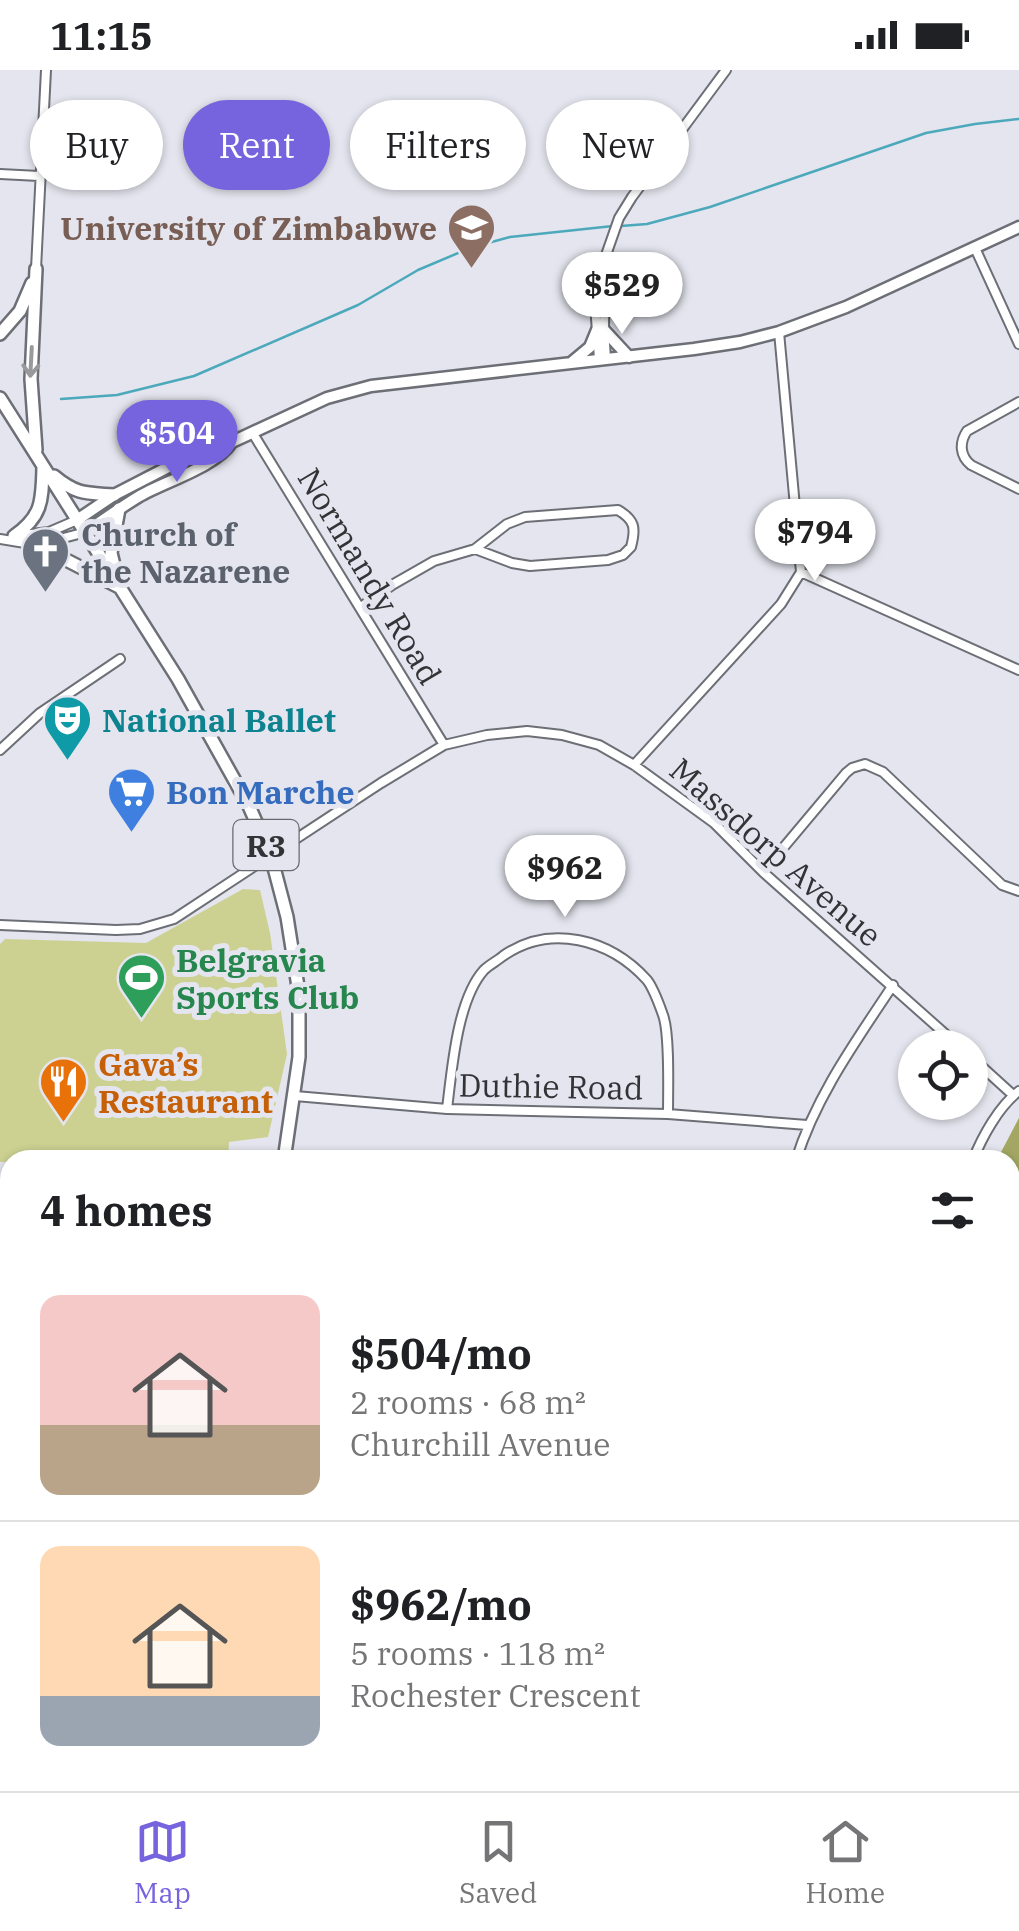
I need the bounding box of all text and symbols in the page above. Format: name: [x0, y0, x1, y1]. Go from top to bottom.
text: 11:15: [50, 11, 153, 60]
chip: Buy: [30, 100, 163, 190]
chip: Rent: [183, 100, 330, 190]
chip: Filters: [350, 100, 526, 190]
chip: New: [546, 100, 689, 190]
school or university icon: University of Zimbabwe: [446, 202, 498, 270]
place label: University of Zimbabwe: [60, 207, 437, 249]
pin: $529: [563, 252, 681, 337]
text: $529: [584, 263, 660, 305]
one-way arrow: [22, 346, 41, 378]
pin: $504: [118, 400, 236, 485]
text: $504: [139, 411, 215, 453]
street label: Normandy Road: [289, 460, 451, 692]
pin: $794: [756, 499, 874, 584]
text: $794: [777, 510, 853, 552]
place label: Church of the Nazarene: [81, 513, 290, 592]
church icon: Church of the Nazarene: [20, 526, 72, 594]
theatre icon: National Ballet: [41, 694, 93, 762]
place label: National Ballet: [102, 699, 336, 741]
street label: Massdorp Avenue: [661, 748, 891, 956]
supermarket icon: Bon Marche: [105, 766, 157, 834]
place label: Bon Marche: [166, 771, 355, 813]
road number: R3: [234, 820, 298, 870]
pin: $962: [506, 835, 624, 920]
text: $962: [527, 846, 603, 888]
place label: Belgravia Sports Club: [176, 939, 359, 1018]
sports icon: Belgravia Sports Club: [115, 952, 167, 1020]
map controls: [898, 1030, 988, 1120]
button: locate: [898, 1030, 988, 1120]
place label: Gava’s Restaurant: [98, 1043, 273, 1122]
restaurant icon: Gava’s Restaurant: [37, 1056, 89, 1124]
street label: Duthie Road: [458, 1063, 644, 1109]
text: 4 homes: [40, 1183, 213, 1238]
icon: filters: [925, 1183, 980, 1238]
text: $504/mo: [350, 1326, 532, 1381]
icon: home: [120, 1335, 240, 1455]
text: 2 rooms · 68 m²: [350, 1381, 586, 1423]
text: Churchill Avenue: [350, 1423, 610, 1465]
text: $962/mo: [350, 1577, 532, 1632]
icon: home: [120, 1586, 240, 1706]
text: 5 rooms · 118 m²: [350, 1632, 605, 1674]
text: Rochester Crescent: [350, 1674, 641, 1716]
tab: Map: [134, 1814, 191, 1911]
tab: Saved: [459, 1814, 537, 1911]
tab: Home: [805, 1814, 885, 1911]

